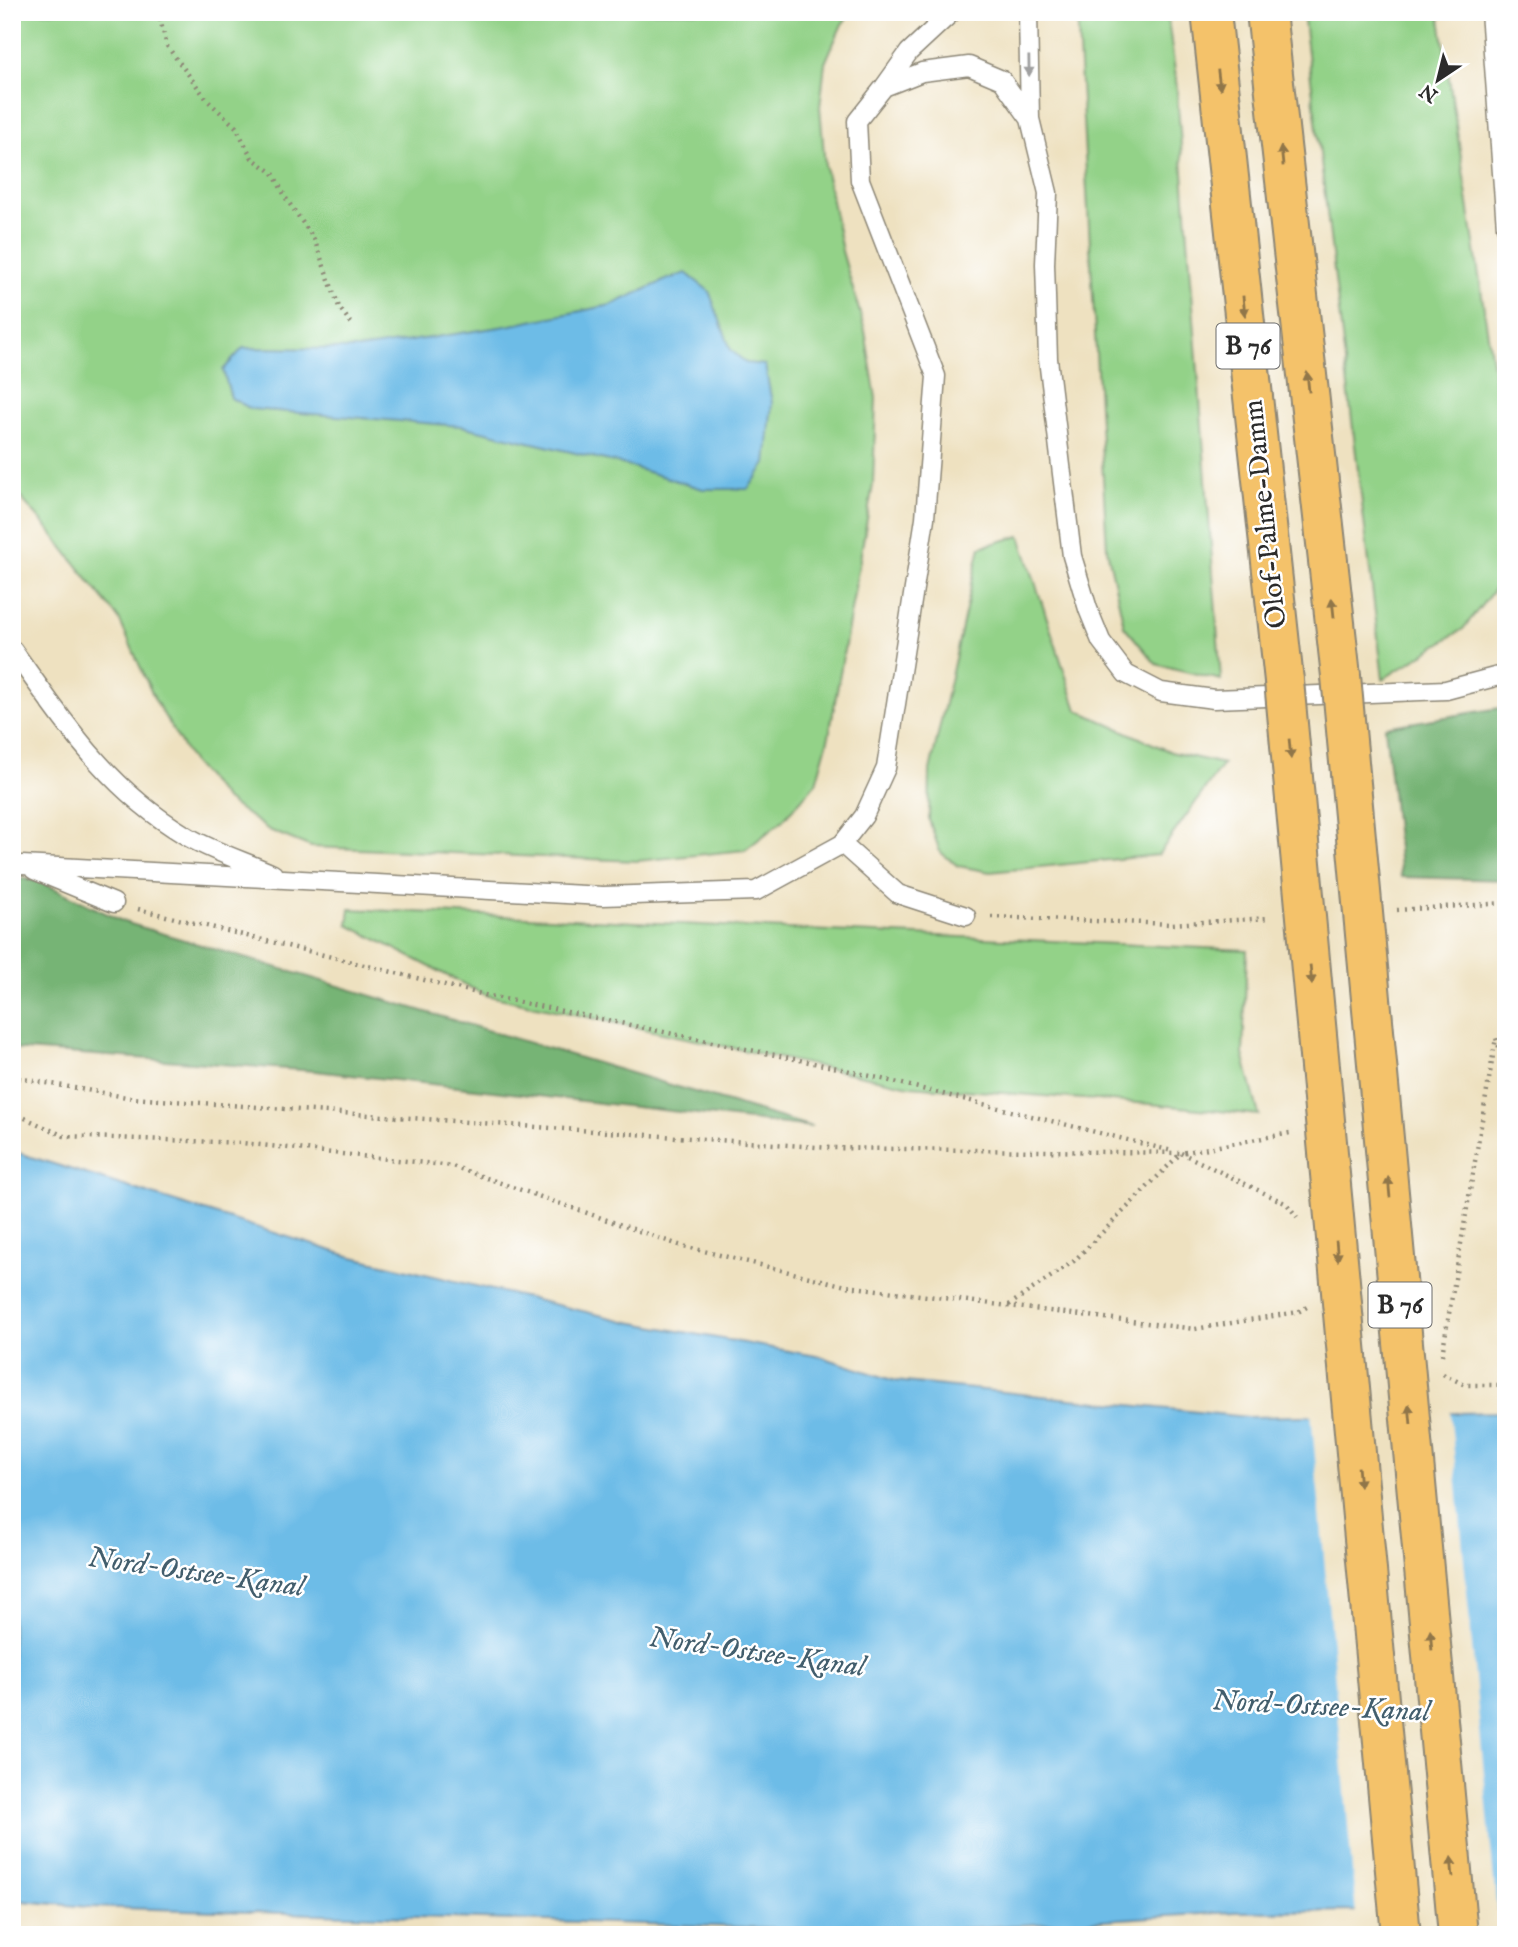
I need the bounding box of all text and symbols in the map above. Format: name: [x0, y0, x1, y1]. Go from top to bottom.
north arrow: [1402, 46, 1472, 116]
one-way arrow: [1024, 55, 1035, 77]
one-way arrow: [1214, 69, 1225, 91]
text: N: [1415, 77, 1444, 107]
one-way arrow: [1277, 145, 1288, 167]
one-way arrow: [1238, 295, 1249, 317]
road number: B 76: [1216, 324, 1280, 368]
one-way arrow: [1302, 371, 1313, 393]
street label: Olof-Palme-Damm: [1237, 398, 1295, 630]
one-way arrow: [1328, 597, 1339, 619]
one-way arrow: [1285, 738, 1296, 760]
one-way arrow: [1306, 964, 1317, 986]
one-way arrow: [1383, 1176, 1394, 1198]
one-way arrow: [1332, 1240, 1343, 1262]
road number: B 76: [1368, 1282, 1432, 1328]
one-way arrow: [1404, 1403, 1415, 1425]
one-way arrow: [1354, 1466, 1365, 1488]
water label: Nord-Ostsee-Kanal: [85, 1539, 309, 1607]
water label: Nord-Ostsee-Kanal: [646, 1619, 870, 1687]
one-way arrow: [1425, 1629, 1436, 1651]
water label: Nord-Ostsee-Kanal: [1211, 1682, 1434, 1732]
one-way arrow: [1446, 1856, 1457, 1878]

